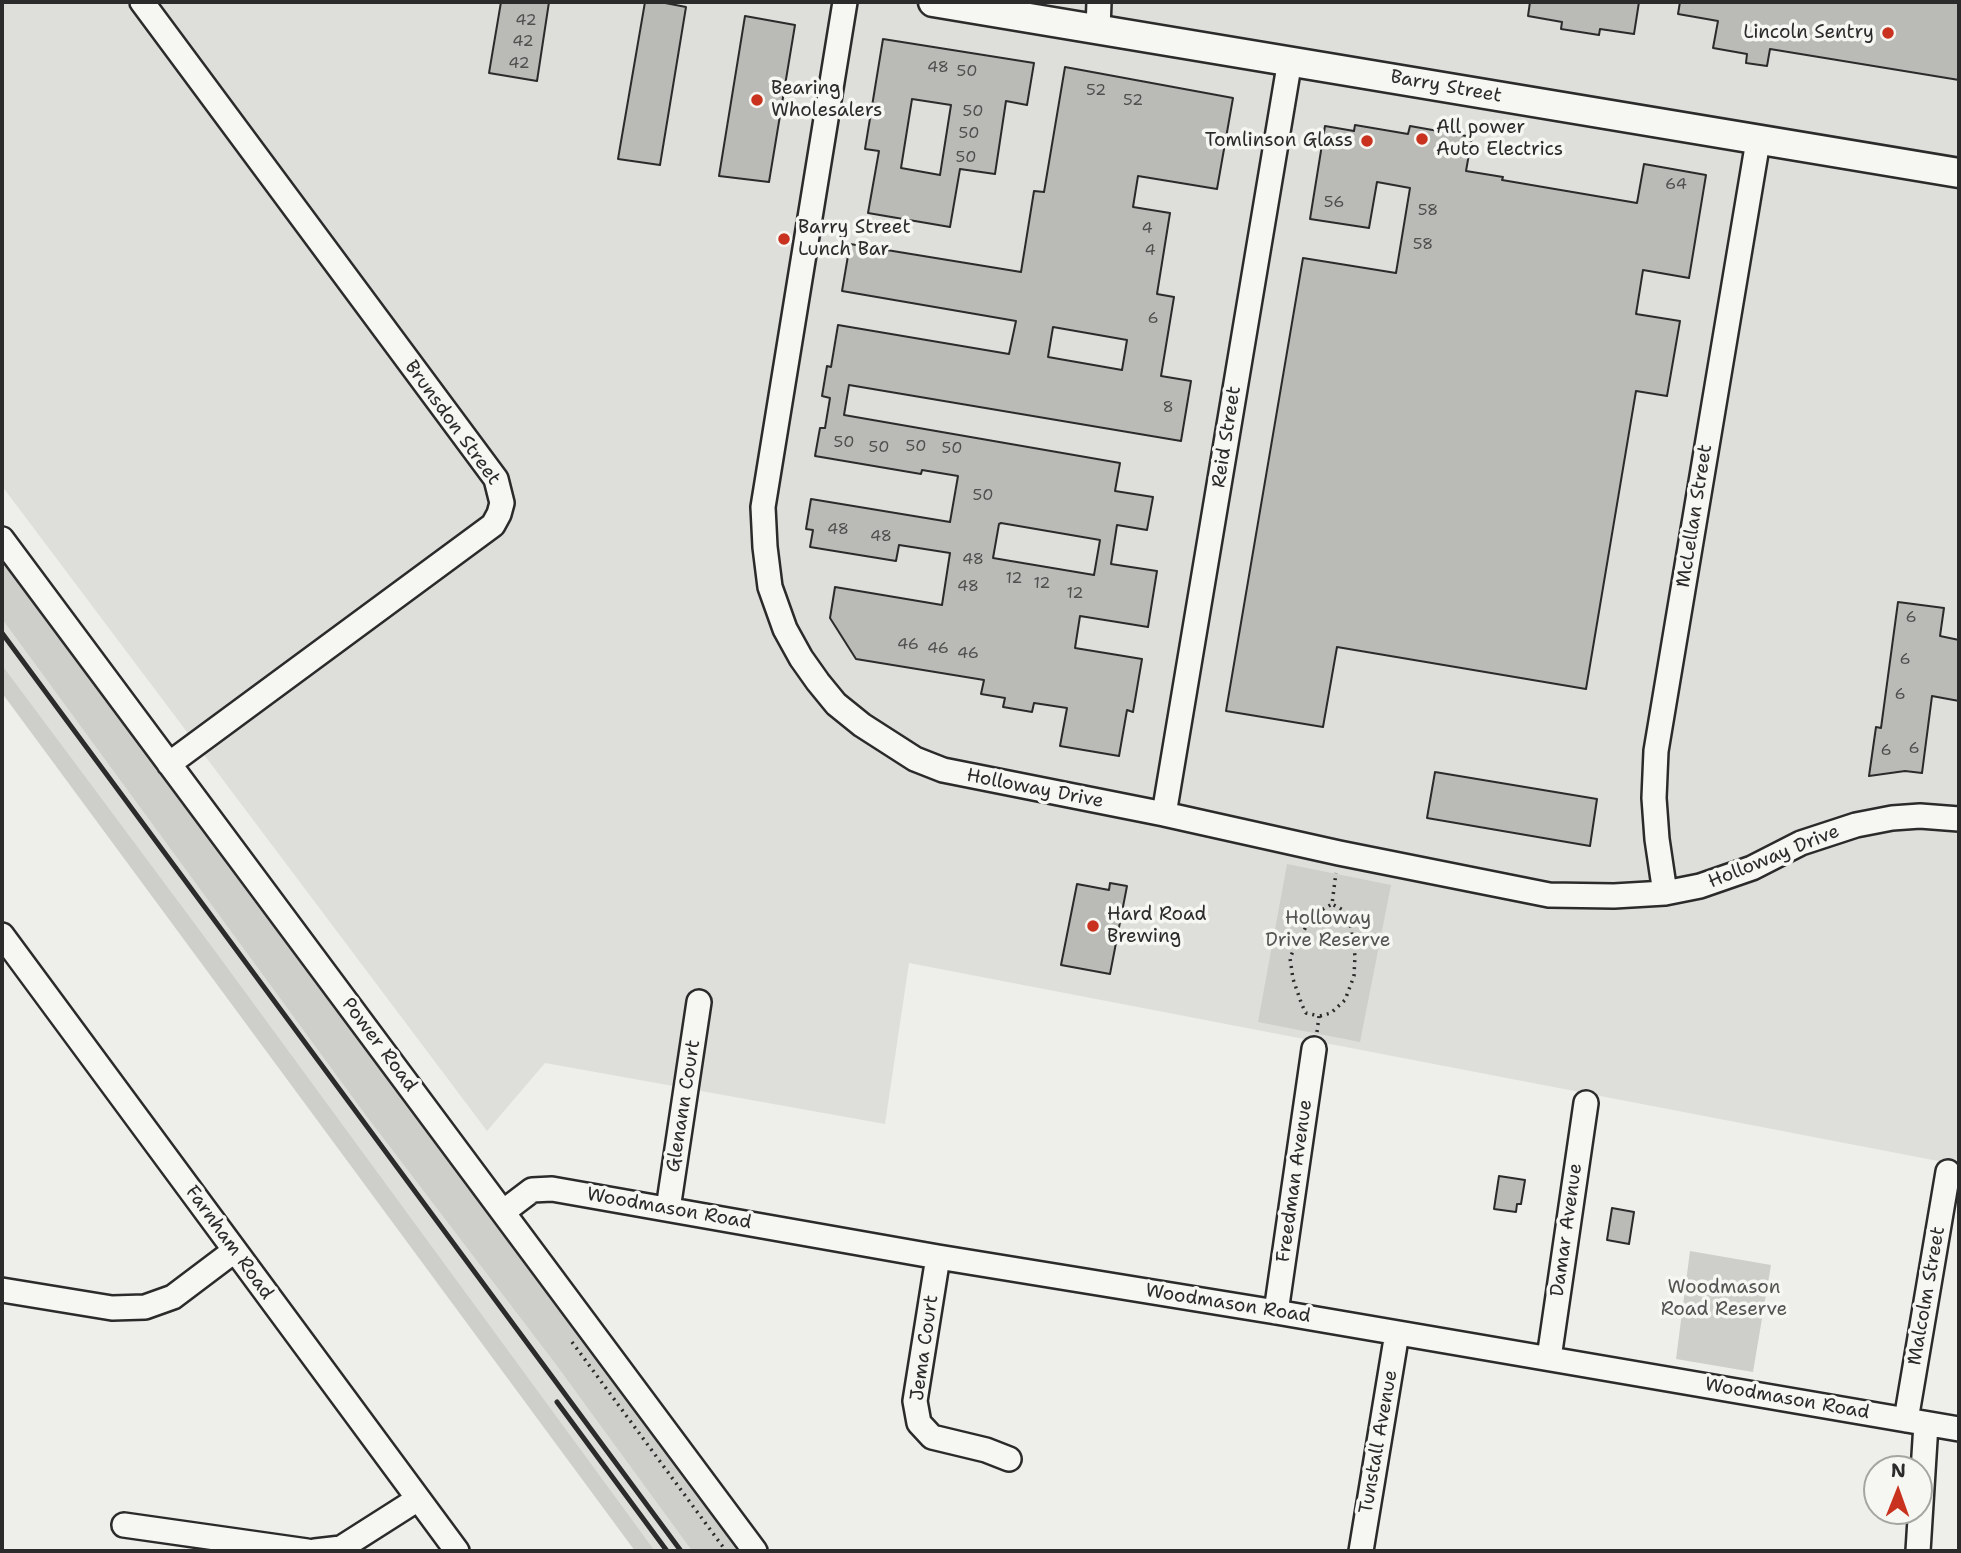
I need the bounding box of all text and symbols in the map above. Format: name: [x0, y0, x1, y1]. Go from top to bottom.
house number: 42: [515, 11, 537, 31]
place label: Lincoln Sentry: [1743, 22, 1874, 44]
marker: Lincoln Sentry: [1880, 25, 1896, 41]
house number: 42: [512, 32, 534, 52]
house number: 42: [508, 54, 530, 74]
house number: 48: [927, 58, 949, 78]
house number: 50: [957, 62, 977, 82]
street label: Barry Street: [1389, 66, 1503, 108]
place label: Bearing Wholesalers: [771, 78, 882, 122]
house number: 52: [1086, 81, 1106, 101]
house number: 52: [1123, 91, 1143, 111]
marker: Bearing Wholesalers: [749, 92, 765, 108]
house number: 50: [963, 102, 983, 122]
place label: All power Auto Electrics: [1436, 117, 1563, 161]
house number: 50: [959, 124, 979, 144]
place label: Tomlinson Glass: [1205, 130, 1353, 152]
marker: All power Auto Electrics: [1414, 131, 1430, 147]
marker: Tomlinson Glass: [1359, 133, 1375, 149]
house number: 50: [956, 148, 976, 168]
house number: 64: [1665, 175, 1687, 195]
house number: 56: [1324, 193, 1344, 213]
house number: 58: [1418, 201, 1438, 221]
place label: Barry Street Lunch Bar: [798, 217, 911, 261]
house number: 4: [1141, 219, 1153, 239]
marker: Barry Street Lunch Bar: [776, 231, 792, 247]
house number: 58: [1413, 235, 1433, 255]
house number: 4: [1144, 241, 1156, 261]
house number: 6: [1147, 309, 1159, 329]
street label: Brunsdon Street: [399, 356, 505, 490]
street label: Reid Street: [1208, 385, 1246, 489]
house number: 8: [1162, 398, 1174, 418]
house number: 50: [834, 433, 854, 453]
house number: 50: [906, 437, 926, 457]
house number: 50: [869, 438, 889, 458]
house number: 50: [942, 439, 962, 459]
street label: McLellan Street: [1672, 443, 1718, 589]
house number: 50: [973, 486, 993, 506]
house number: 48: [827, 520, 849, 540]
house number: 48: [870, 527, 892, 547]
house number: 48: [962, 550, 984, 570]
house number: 12: [1005, 569, 1023, 589]
house number: 12: [1033, 574, 1051, 594]
house number: 48: [957, 577, 979, 597]
house number: 12: [1066, 584, 1084, 604]
house number: 6: [1905, 608, 1917, 628]
house number: 46: [897, 635, 919, 655]
house number: 46: [927, 639, 949, 659]
house number: 46: [957, 644, 979, 664]
house number: 6: [1899, 650, 1911, 670]
house number: 6: [1894, 685, 1906, 705]
house number: 6: [1908, 739, 1920, 759]
house number: 6: [1880, 741, 1892, 761]
street label: Holloway Drive: [964, 765, 1106, 813]
street label: Holloway Drive: [1705, 820, 1843, 894]
place label: Hard Road Brewing: [1107, 904, 1207, 948]
park label: Holloway Drive Reserve: [1265, 908, 1391, 952]
marker: Hard Road Brewing: [1085, 918, 1101, 934]
street label: Power Road: [336, 994, 422, 1096]
street label: Glenann Court: [662, 1038, 706, 1174]
street label: Freedman Avenue: [1272, 1098, 1318, 1264]
street label: Damar Avenue: [1546, 1162, 1588, 1298]
street label: Farnham Road: [180, 1182, 278, 1304]
street label: Woodmason Road: [585, 1183, 753, 1235]
street label: Malcolm Street: [1904, 1225, 1950, 1367]
park label: Woodmason Road Reserve: [1661, 1277, 1787, 1321]
street label: Woodmason Road: [1144, 1280, 1312, 1328]
street label: Jema Court: [906, 1294, 944, 1402]
street label: Tunstall Avenue: [1355, 1368, 1403, 1516]
street label: Woodmason Road: [1703, 1373, 1871, 1425]
north arrow: [1863, 1455, 1933, 1525]
text: N: [1891, 1458, 1906, 1483]

